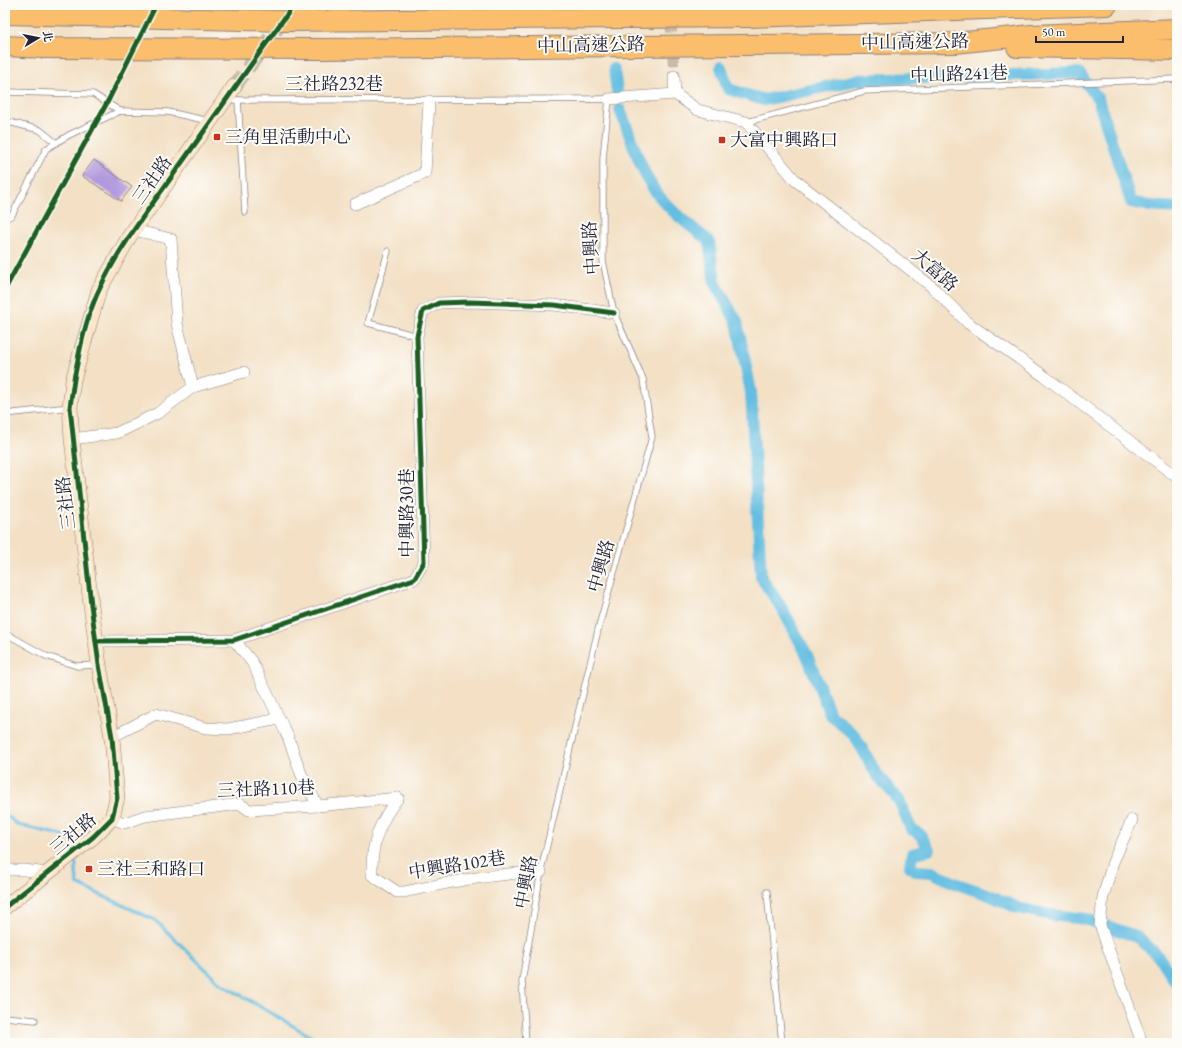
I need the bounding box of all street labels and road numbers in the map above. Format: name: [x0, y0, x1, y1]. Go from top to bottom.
street label: 中山高速公路: [861, 29, 969, 54]
street label: 中山高速公路: [537, 32, 645, 57]
street label: 中山路241巷: [910, 60, 1008, 87]
street label: 三社路232巷: [285, 72, 383, 95]
street label: 三社路: [127, 151, 176, 208]
street label: 中興路: [577, 220, 604, 276]
street label: 大富路: [907, 243, 963, 296]
street label: 中興路30巷: [395, 468, 418, 558]
street label: 三社路: [51, 475, 80, 531]
street label: 中興路: [582, 537, 619, 595]
street label: 三社路110巷: [217, 775, 315, 802]
street label: 三社路: [45, 807, 101, 860]
street label: 中興路102巷: [407, 845, 507, 884]
street label: 中興路: [509, 853, 542, 911]

